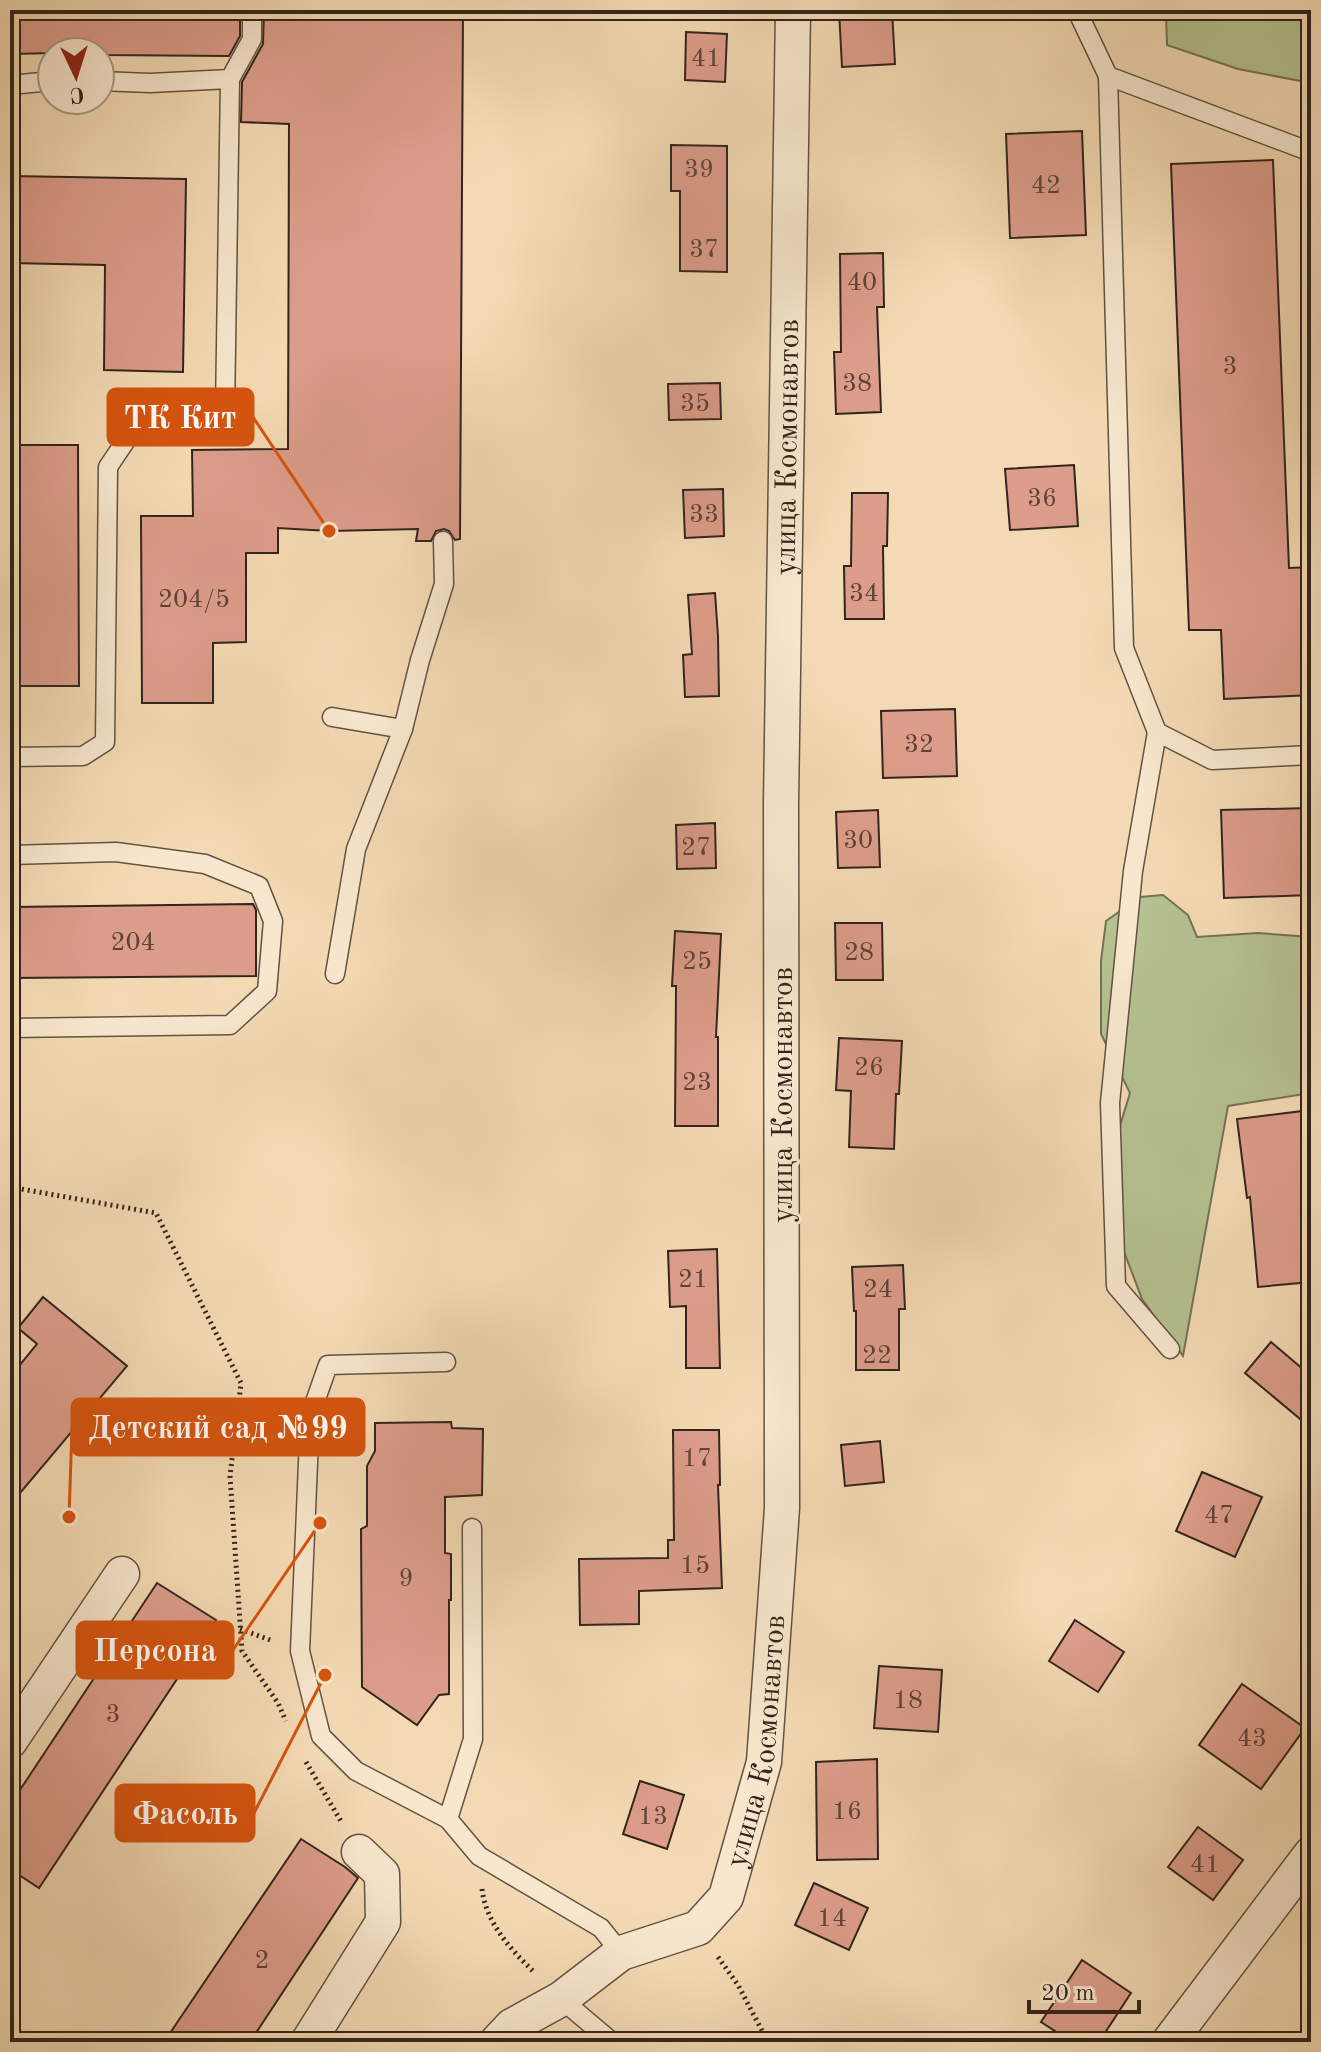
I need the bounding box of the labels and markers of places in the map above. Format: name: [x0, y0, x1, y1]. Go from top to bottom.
callout: ТК Кит: [108, 389, 253, 445]
callout: Детский сад №99: [72, 1399, 364, 1455]
callout: Персона: [77, 1622, 233, 1678]
callout: Фасоль: [116, 1785, 254, 1841]

